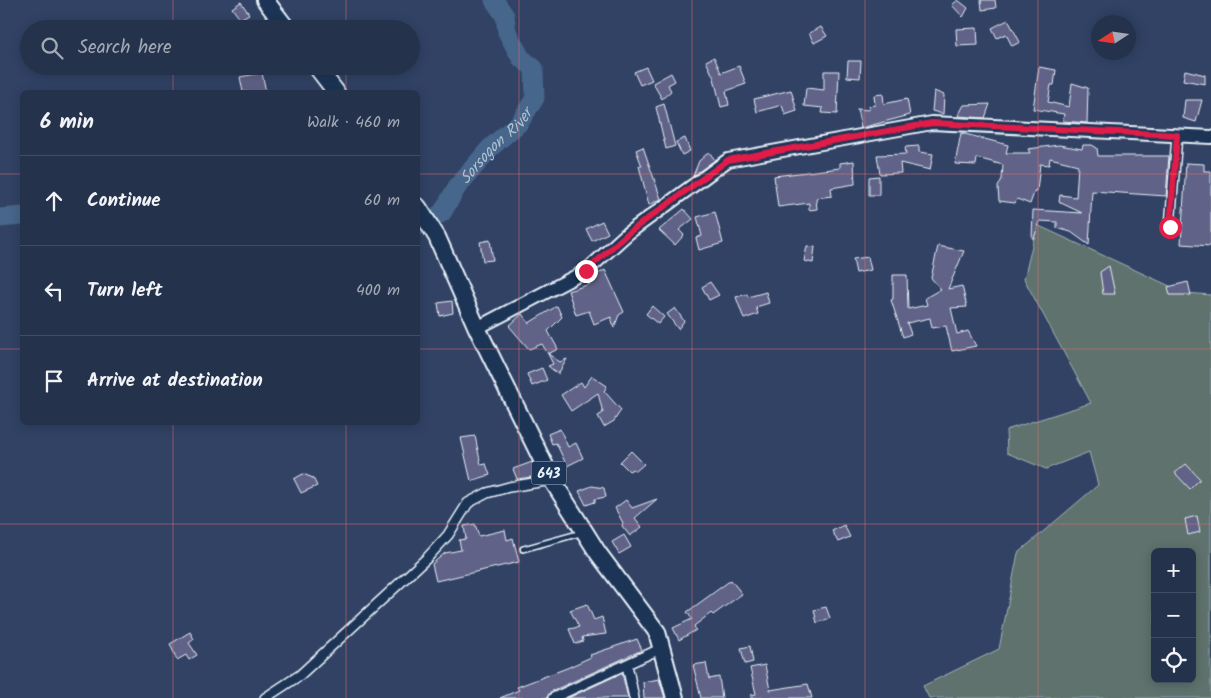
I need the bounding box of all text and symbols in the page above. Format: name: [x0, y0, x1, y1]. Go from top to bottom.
north arrow: [1091, 15, 1136, 60]
search box: [20, 20, 420, 75]
text: Search here: [78, 33, 172, 63]
icon: search: [38, 34, 66, 62]
water label: Sorsogon River: [454, 100, 541, 190]
text: 6 min: [40, 106, 94, 139]
text: Walk · 460 m: [307, 110, 400, 135]
text: Continue: [87, 186, 160, 216]
icon: ahead: [40, 187, 68, 215]
text: 60 m: [364, 188, 400, 213]
route start: [1159, 216, 1182, 239]
route end: [575, 260, 598, 283]
text: Turn left: [87, 276, 162, 306]
icon: left: [40, 277, 68, 305]
text: 400 m: [356, 278, 400, 303]
text: Arrive at destination: [87, 366, 263, 396]
icon: arrive: [40, 367, 68, 395]
road number: 643: [532, 462, 566, 484]
map controls: [1151, 548, 1196, 683]
button: +: [1151, 548, 1196, 593]
button: −: [1151, 593, 1196, 638]
button: locate: [1151, 638, 1196, 683]

